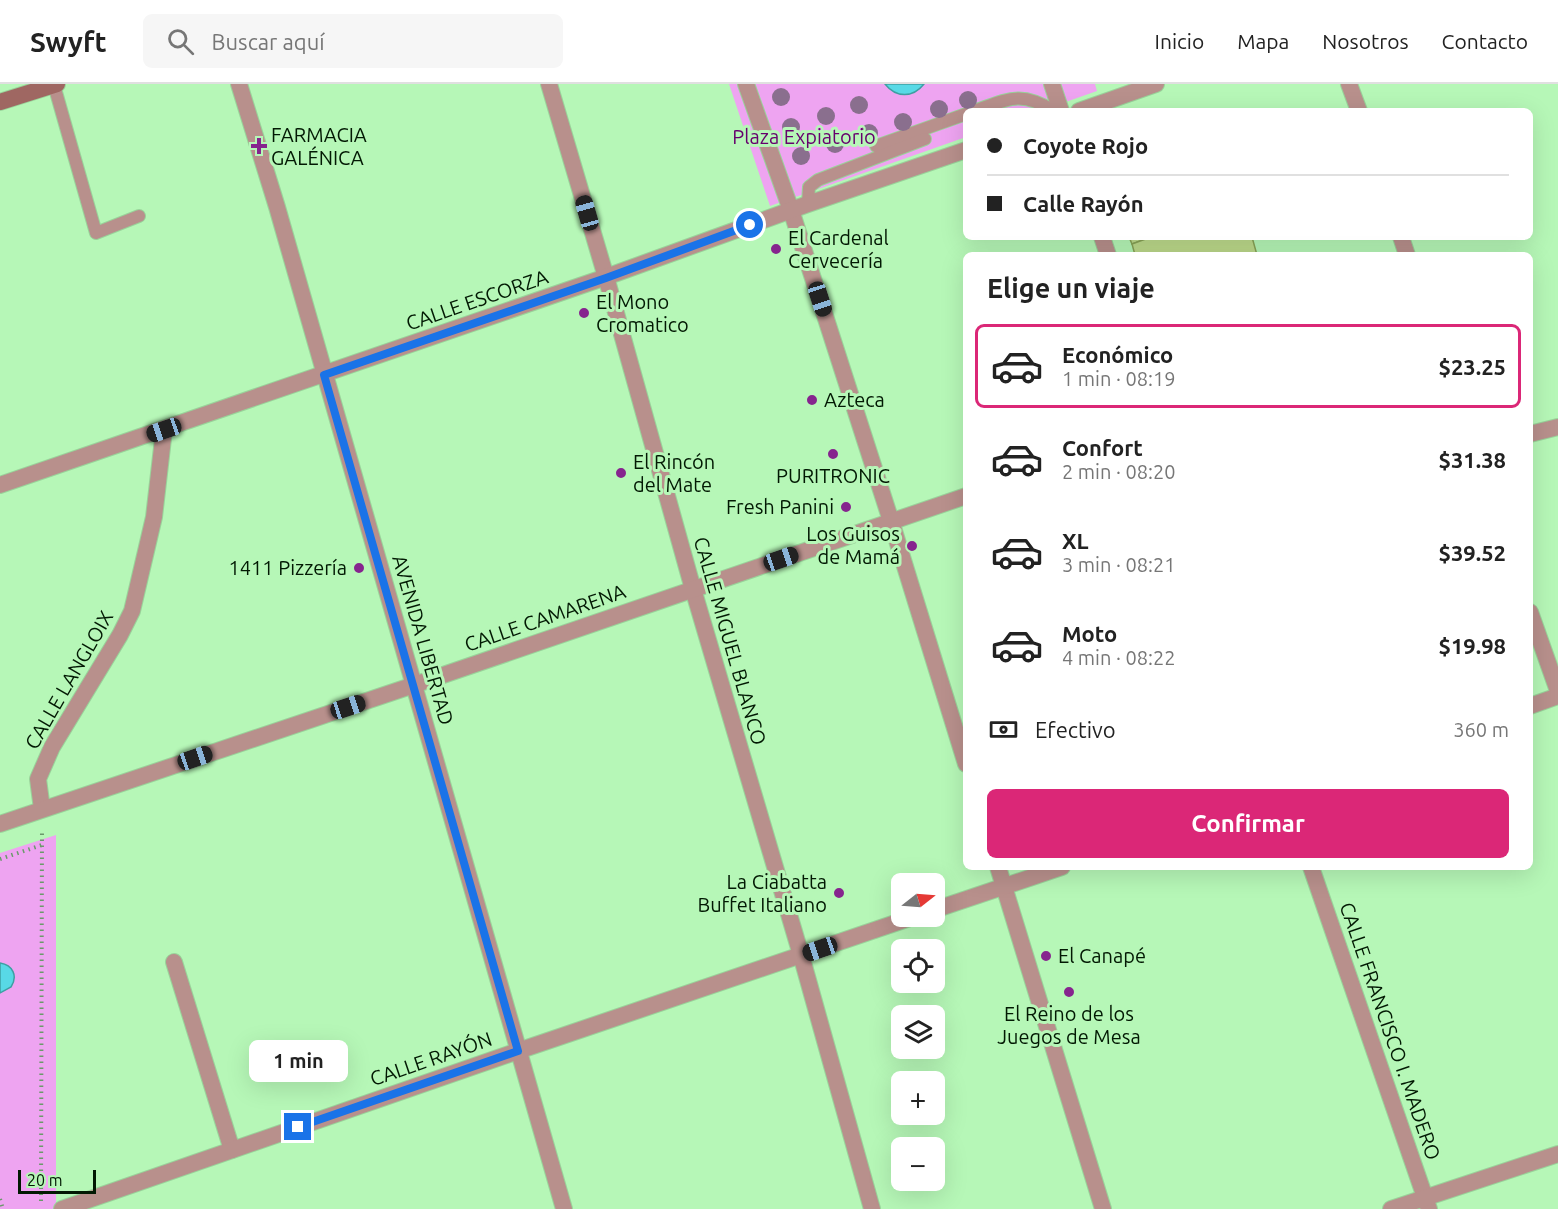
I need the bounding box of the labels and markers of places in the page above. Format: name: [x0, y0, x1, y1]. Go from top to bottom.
place label: FARMACIA GALÉNICA: [271, 123, 367, 169]
marker: FARMACIA GALÉNICA: [252, 139, 266, 153]
place label: El Cardenal Cervecería: [788, 226, 889, 272]
marker: El Cardenal Cervecería: [769, 242, 783, 256]
place label: El Mono Cromatico: [596, 290, 689, 336]
marker: El Mono Cromatico: [577, 306, 591, 320]
place label: Azteca: [824, 388, 885, 411]
marker: Azteca: [805, 393, 819, 407]
marker: PURITRONIC: [826, 447, 840, 461]
place label: El Rincón del Mate: [633, 450, 715, 496]
place label: PURITRONIC: [776, 464, 890, 487]
marker: El Rincón del Mate: [614, 466, 628, 480]
place label: Fresh Panini: [726, 495, 834, 518]
marker: Fresh Panini: [839, 500, 853, 514]
place label: Los Guisos de Mamá: [806, 522, 900, 568]
marker: Los Guisos de Mamá: [905, 539, 919, 553]
place label: 1411 Pizzería: [229, 556, 347, 579]
marker: 1411 Pizzería: [352, 561, 366, 575]
place label: La Ciabatta Buffet Italiano: [697, 870, 827, 916]
marker: La Ciabatta Buffet Italiano: [832, 886, 846, 900]
place label: El Canapé: [1058, 944, 1146, 967]
marker: El Canapé: [1039, 949, 1053, 963]
marker: El Reino de los Juegos de Mesa: [1062, 985, 1076, 999]
place label: El Reino de los Juegos de Mesa: [997, 1002, 1141, 1048]

